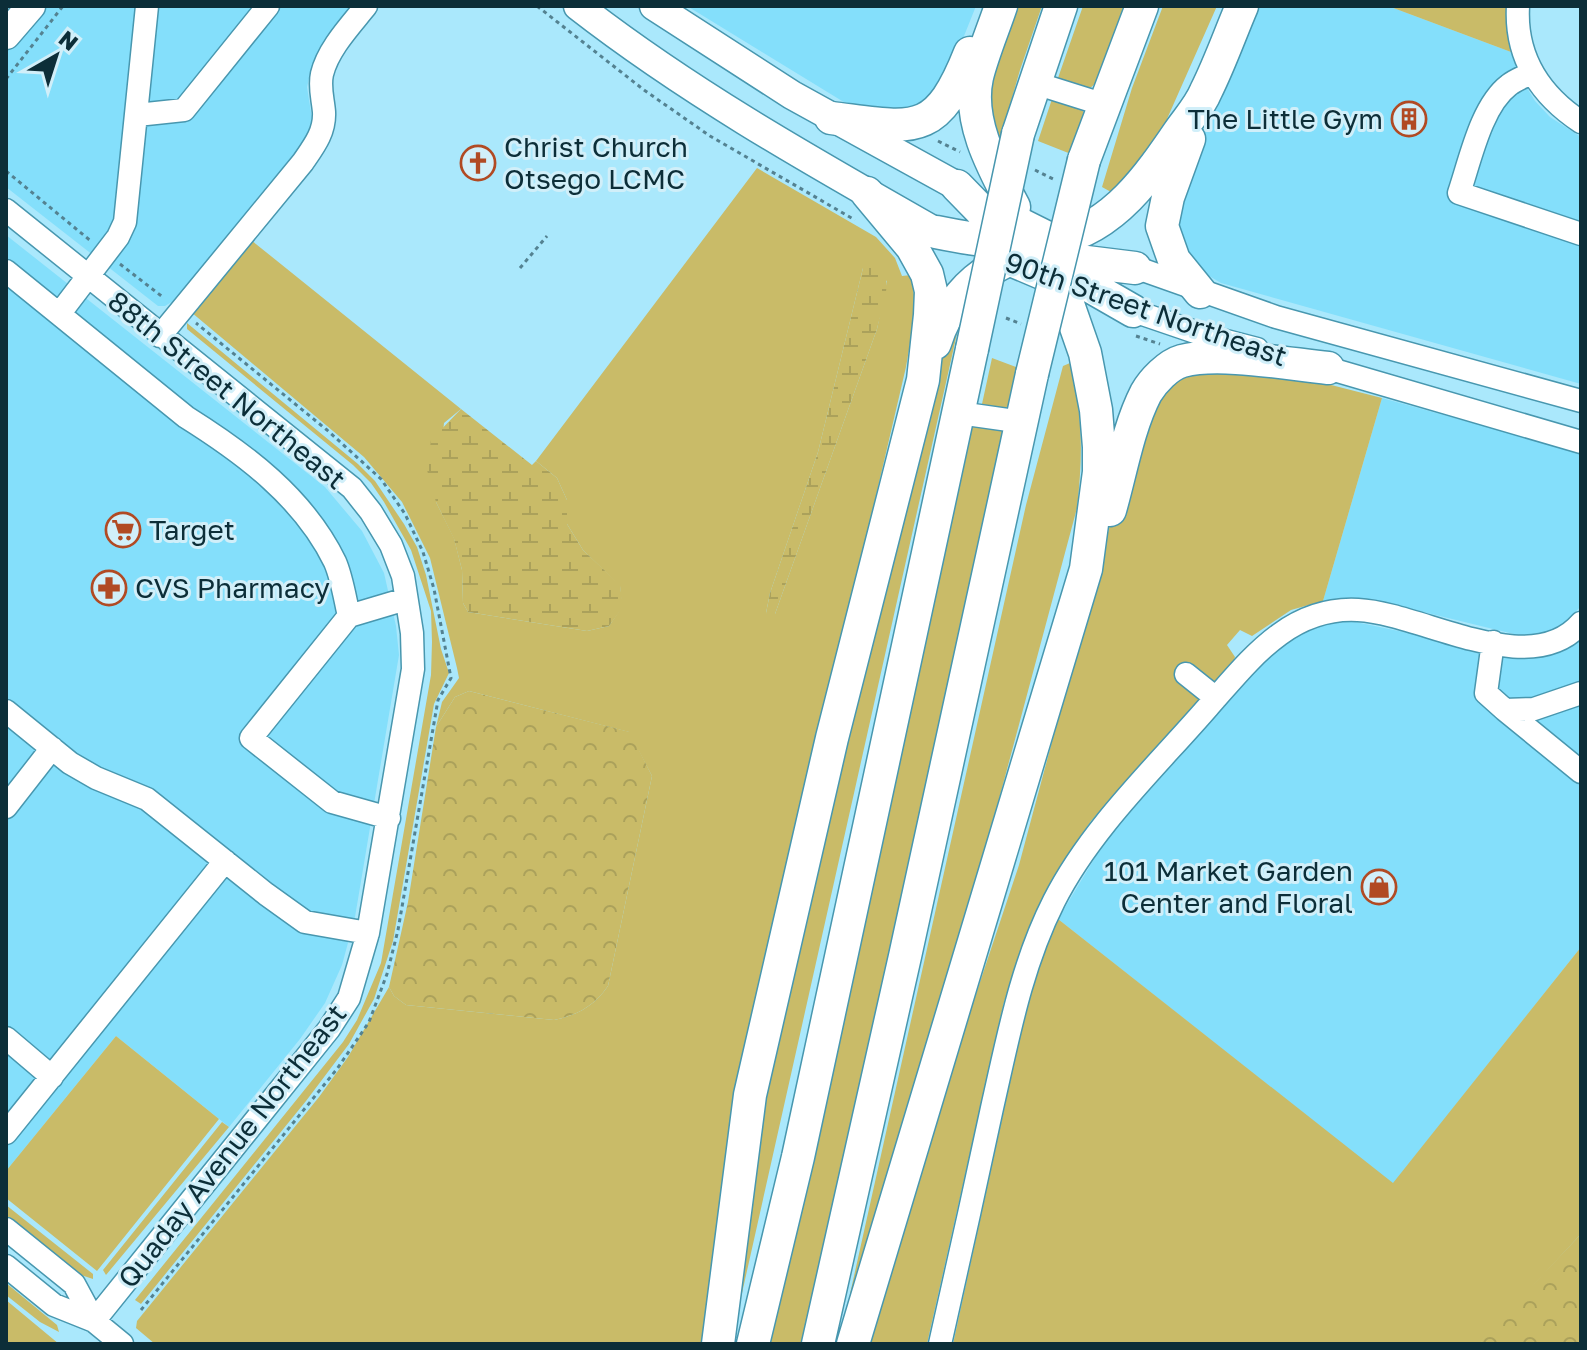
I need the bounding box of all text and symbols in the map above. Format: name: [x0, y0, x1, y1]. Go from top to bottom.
north arrow: [16, 16, 96, 96]
text: N: [54, 24, 84, 56]
building icon: The Little Gym: [1390, 100, 1428, 138]
place label: The Little Gym: [1187, 102, 1383, 135]
place label: Christ Church Otsego LCMC: [504, 130, 688, 195]
church icon: Christ Church Otsego LCMC: [459, 144, 497, 182]
street label: 90th Street Northeast: [1001, 245, 1291, 372]
street label: 88th Street Northeast: [102, 284, 353, 495]
supermarket icon: Target: [104, 511, 142, 549]
place label: Target: [149, 513, 235, 546]
pharmacy icon: CVS Pharmacy: [90, 569, 128, 607]
place label: CVS Pharmacy: [135, 571, 330, 604]
place label: 101 Market Garden Center and Floral: [1104, 854, 1353, 919]
shop icon: 101 Market Garden Center and Floral: [1360, 868, 1398, 906]
street label: Quaday Avenue Northeast: [111, 997, 353, 1294]

